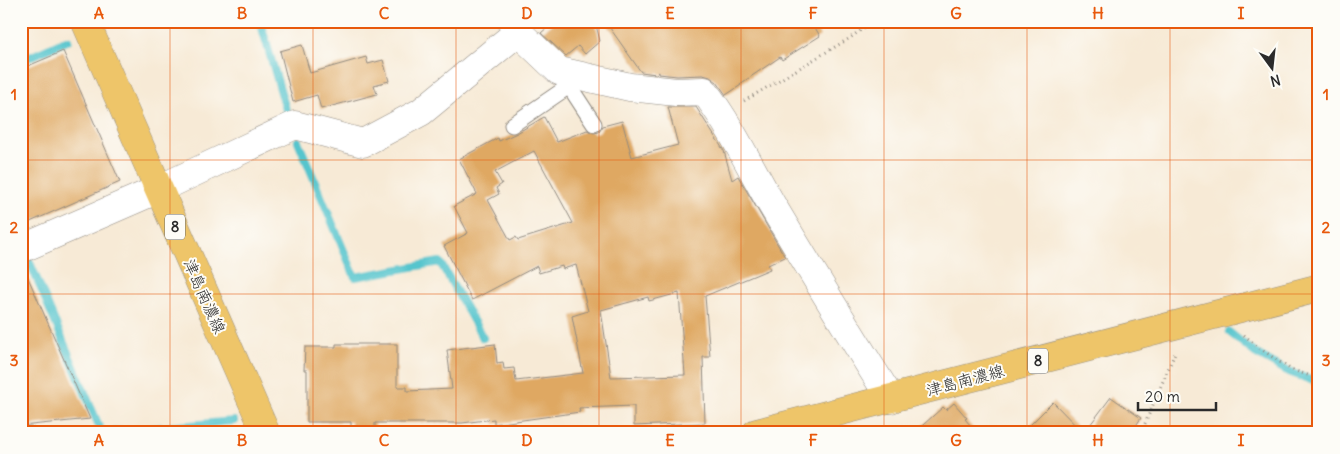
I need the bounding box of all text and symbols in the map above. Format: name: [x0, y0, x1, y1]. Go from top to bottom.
text: A: [94, 3, 104, 23]
text: B: [237, 3, 248, 23]
text: C: [379, 3, 390, 23]
text: D: [521, 3, 533, 23]
text: E: [665, 3, 675, 23]
text: F: [808, 3, 818, 23]
text: G: [950, 3, 962, 23]
text: H: [1092, 3, 1104, 23]
text: I: [1238, 3, 1245, 23]
north arrow: [1248, 42, 1298, 92]
text: N: [1268, 71, 1282, 91]
text: 1: [11, 84, 17, 104]
text: 1: [1323, 84, 1329, 104]
road number: 8: [165, 214, 185, 240]
text: 2: [10, 217, 19, 237]
text: 2: [1322, 217, 1331, 237]
street label: 津島南濃線: [180, 255, 230, 337]
road number: 8: [1028, 348, 1048, 374]
text: 3: [9, 350, 19, 370]
text: 3: [1321, 350, 1331, 370]
street label: 津島南濃線: [924, 360, 1006, 400]
scale bar: [1138, 379, 1215, 411]
text: 20 m: [1145, 387, 1180, 406]
text: A: [94, 430, 104, 450]
text: B: [237, 430, 248, 450]
text: C: [379, 430, 390, 450]
text: D: [521, 430, 533, 450]
text: E: [665, 430, 675, 450]
text: F: [808, 430, 818, 450]
text: G: [950, 430, 962, 450]
text: H: [1092, 430, 1104, 450]
text: I: [1238, 430, 1245, 450]

